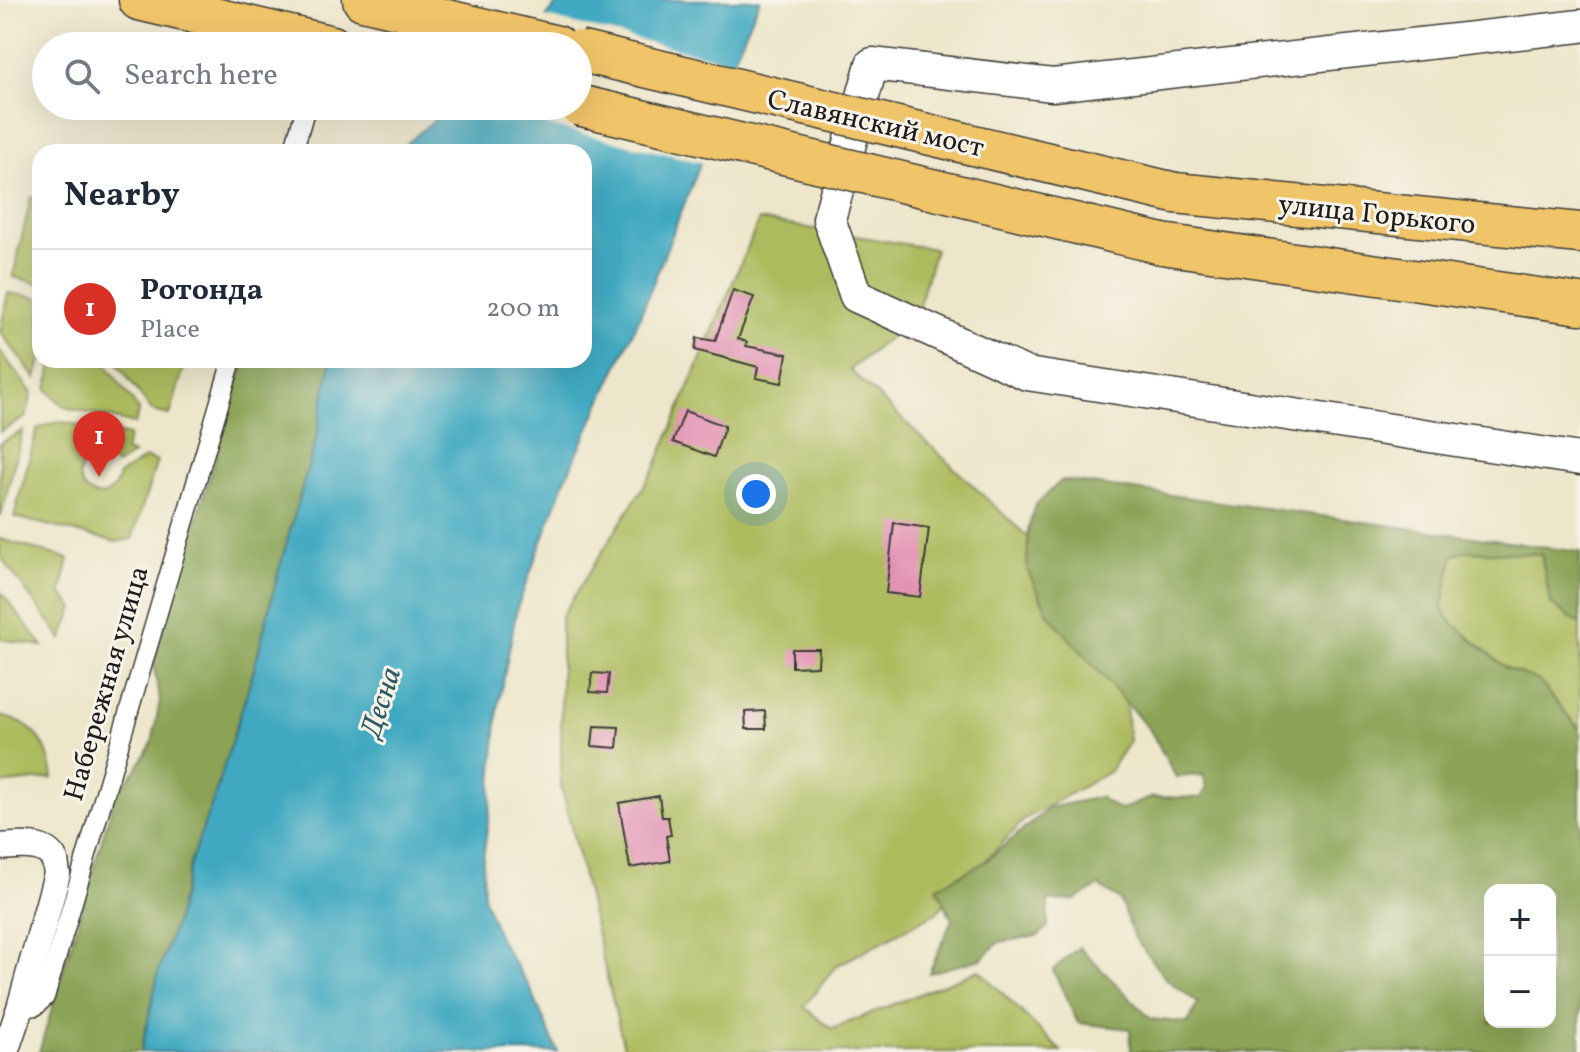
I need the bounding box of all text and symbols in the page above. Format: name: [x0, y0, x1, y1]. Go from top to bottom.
search box: [32, 32, 592, 120]
icon: search: [60, 54, 104, 98]
text: Search here: [124, 55, 278, 97]
street label: Славянский мост: [763, 81, 988, 168]
text: Nearby: [64, 173, 180, 220]
street label: улица Горького: [1276, 186, 1477, 245]
text: Ротонда: [140, 270, 263, 312]
text: 1: [85, 291, 95, 327]
text: 200 m: [486, 291, 560, 327]
text: Place: [140, 312, 200, 348]
pin: 1: [73, 411, 125, 477]
your location: [736, 474, 776, 514]
street label: Набережная улица: [55, 562, 160, 806]
water label: Десна: [350, 662, 413, 745]
map controls: [1484, 884, 1556, 1028]
button: +: [1484, 884, 1556, 956]
button: −: [1484, 956, 1556, 1028]

